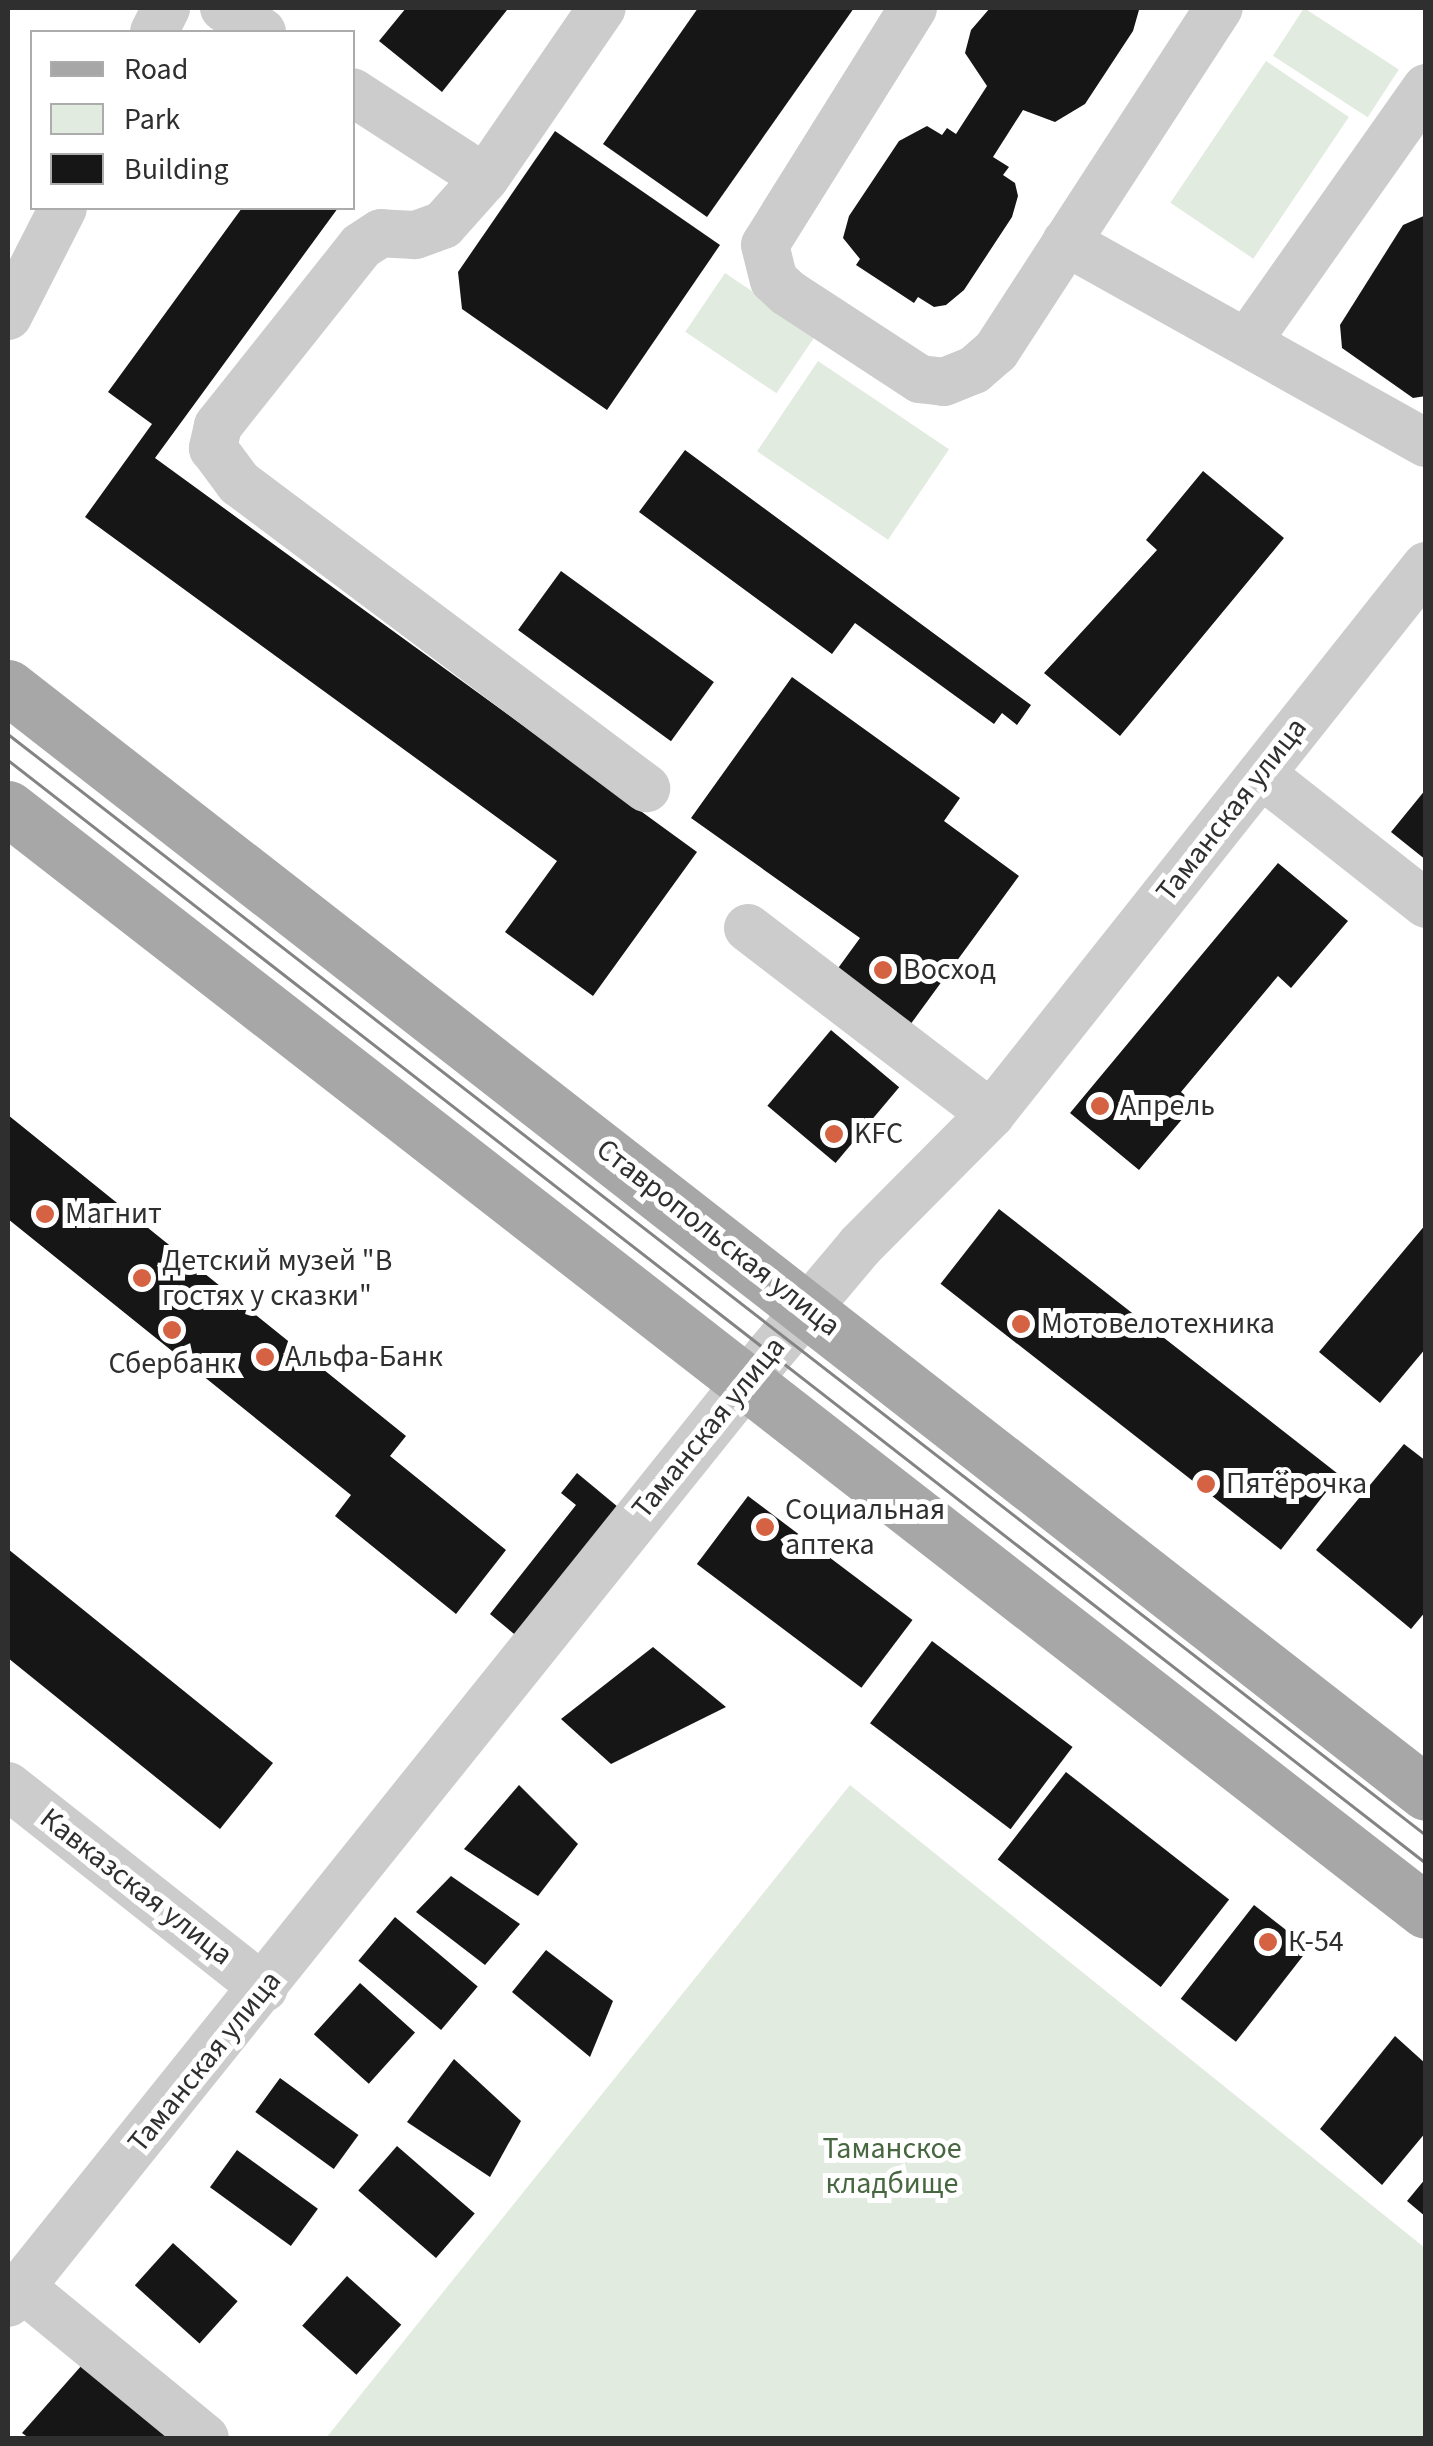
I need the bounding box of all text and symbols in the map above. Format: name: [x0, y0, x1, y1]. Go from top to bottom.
legend: [30, 30, 355, 210]
text: Road: [124, 48, 188, 91]
text: Park: [124, 98, 180, 141]
text: Building: [124, 148, 229, 191]
street label: Таманская улица: [1149, 711, 1315, 909]
place label: Восход: [903, 952, 996, 988]
marker: Восход: [872, 959, 894, 981]
place label: Апрель: [1120, 1088, 1215, 1124]
marker: Апрель: [1089, 1095, 1111, 1117]
place label: KFC: [854, 1116, 903, 1152]
marker: KFC: [823, 1123, 845, 1145]
street label: Ставропольская улица: [589, 1132, 847, 1344]
place label: Магнит: [65, 1196, 162, 1232]
marker: Магнит: [34, 1203, 56, 1225]
place label: Детский музей "В гостях у сказки": [162, 1243, 392, 1314]
marker: Детский музей "В гостях у сказки": [131, 1267, 153, 1289]
place label: Мотовелотехника: [1041, 1306, 1275, 1342]
marker: Мотовелотехника: [1010, 1313, 1032, 1335]
marker: Сбербанк: [161, 1319, 183, 1341]
street label: Таманская улица: [625, 1330, 793, 1526]
place label: Альфа-Банк: [285, 1339, 443, 1375]
place label: Сбербанк: [108, 1346, 236, 1382]
marker: Альфа-Банк: [254, 1346, 276, 1368]
place label: Пятёрочка: [1226, 1466, 1367, 1502]
marker: Пятёрочка: [1195, 1473, 1217, 1495]
place label: Социальная аптека: [785, 1492, 945, 1562]
marker: Социальная аптека: [754, 1516, 776, 1538]
street label: Кавказская улица: [33, 1801, 239, 1973]
place label: К-54: [1288, 1924, 1344, 1960]
marker: К-54: [1257, 1931, 1279, 1953]
street label: Таманская улица: [121, 1964, 289, 2160]
park label: Таманское кладбище: [822, 2131, 962, 2202]

